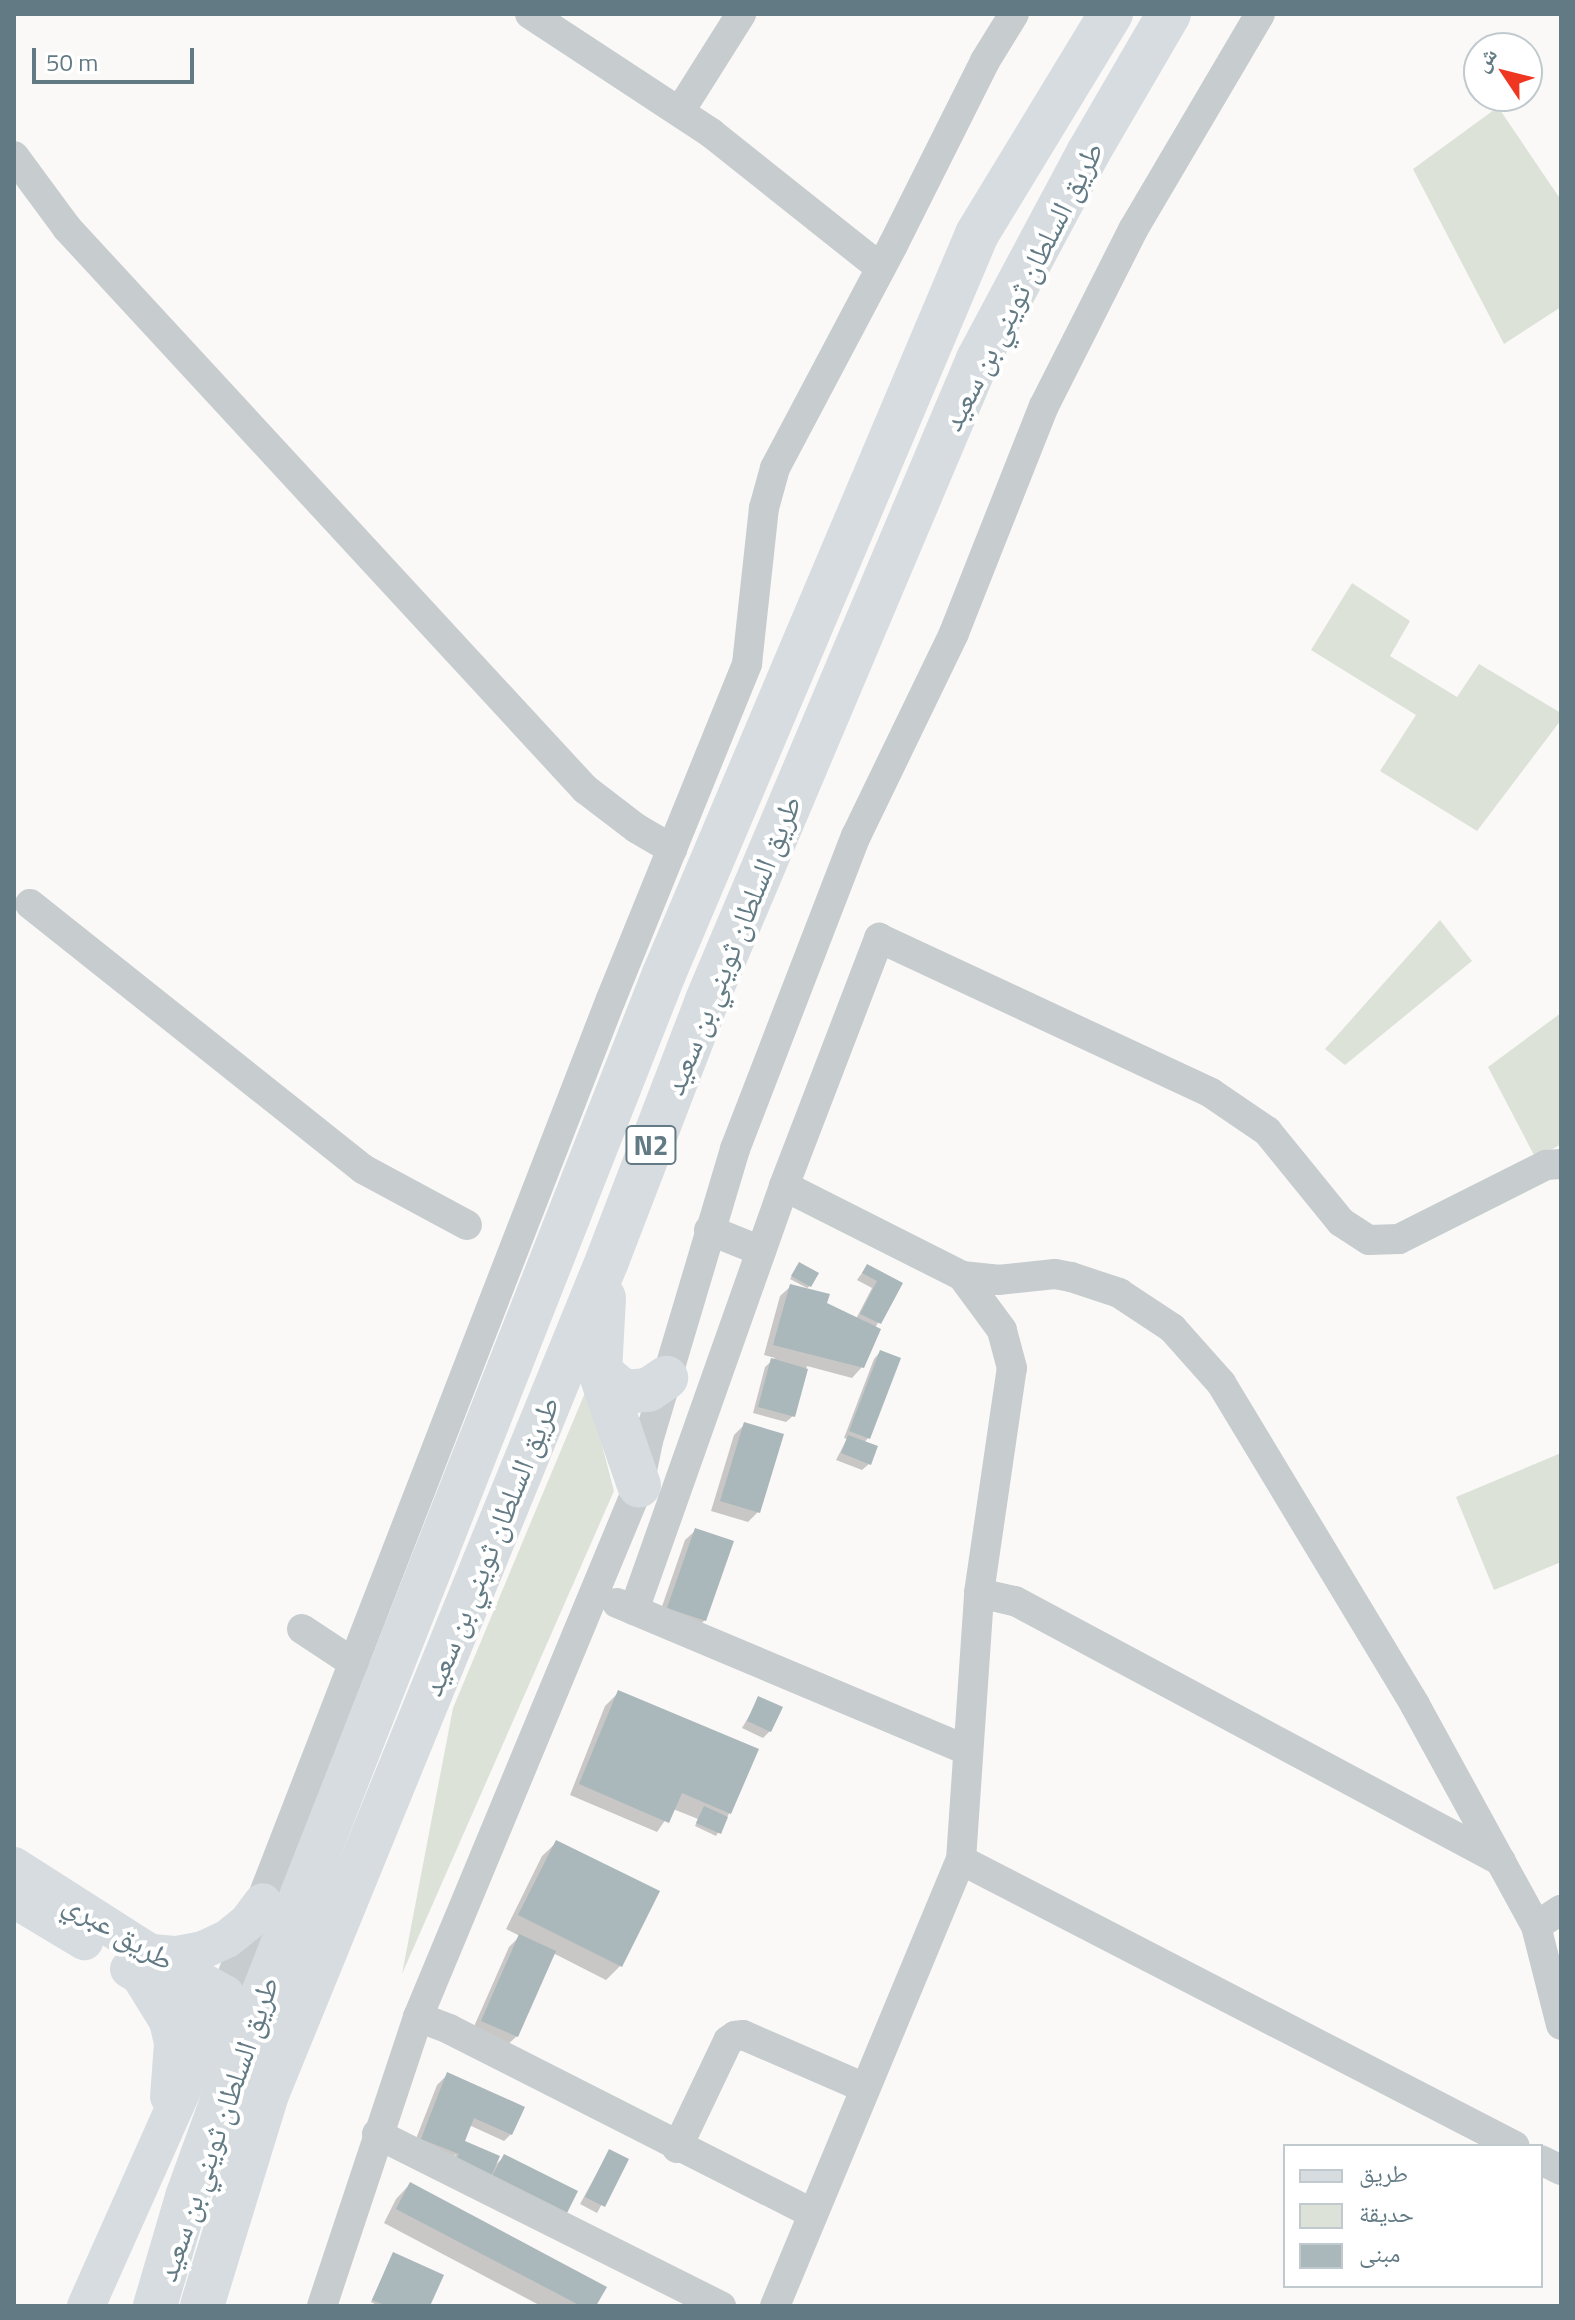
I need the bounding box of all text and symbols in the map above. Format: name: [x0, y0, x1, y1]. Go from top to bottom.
scale bar: [36, 32, 198, 82]
north arrow: [1463, 32, 1543, 112]
text: ش: [1464, 40, 1506, 79]
text: 50 m: [46, 44, 98, 80]
street label: طريق السلطان ثويني بن سعيد: [933, 135, 1111, 437]
street label: طريق السلطان ثويني بن سعيد: [655, 790, 809, 1100]
road number: N2: [625, 1121, 677, 1169]
street label: طريق السلطان ثويني بن سعيد: [413, 1391, 567, 1701]
street label: طريق عبري: [57, 1884, 181, 1978]
street label: طريق السلطان ثويني بن سعيد: [148, 1972, 286, 2286]
legend: [1283, 2144, 1543, 2288]
text: طريق: [1359, 2155, 1408, 2191]
text: حديقة: [1359, 2195, 1414, 2231]
text: مبنى: [1359, 2235, 1400, 2271]

